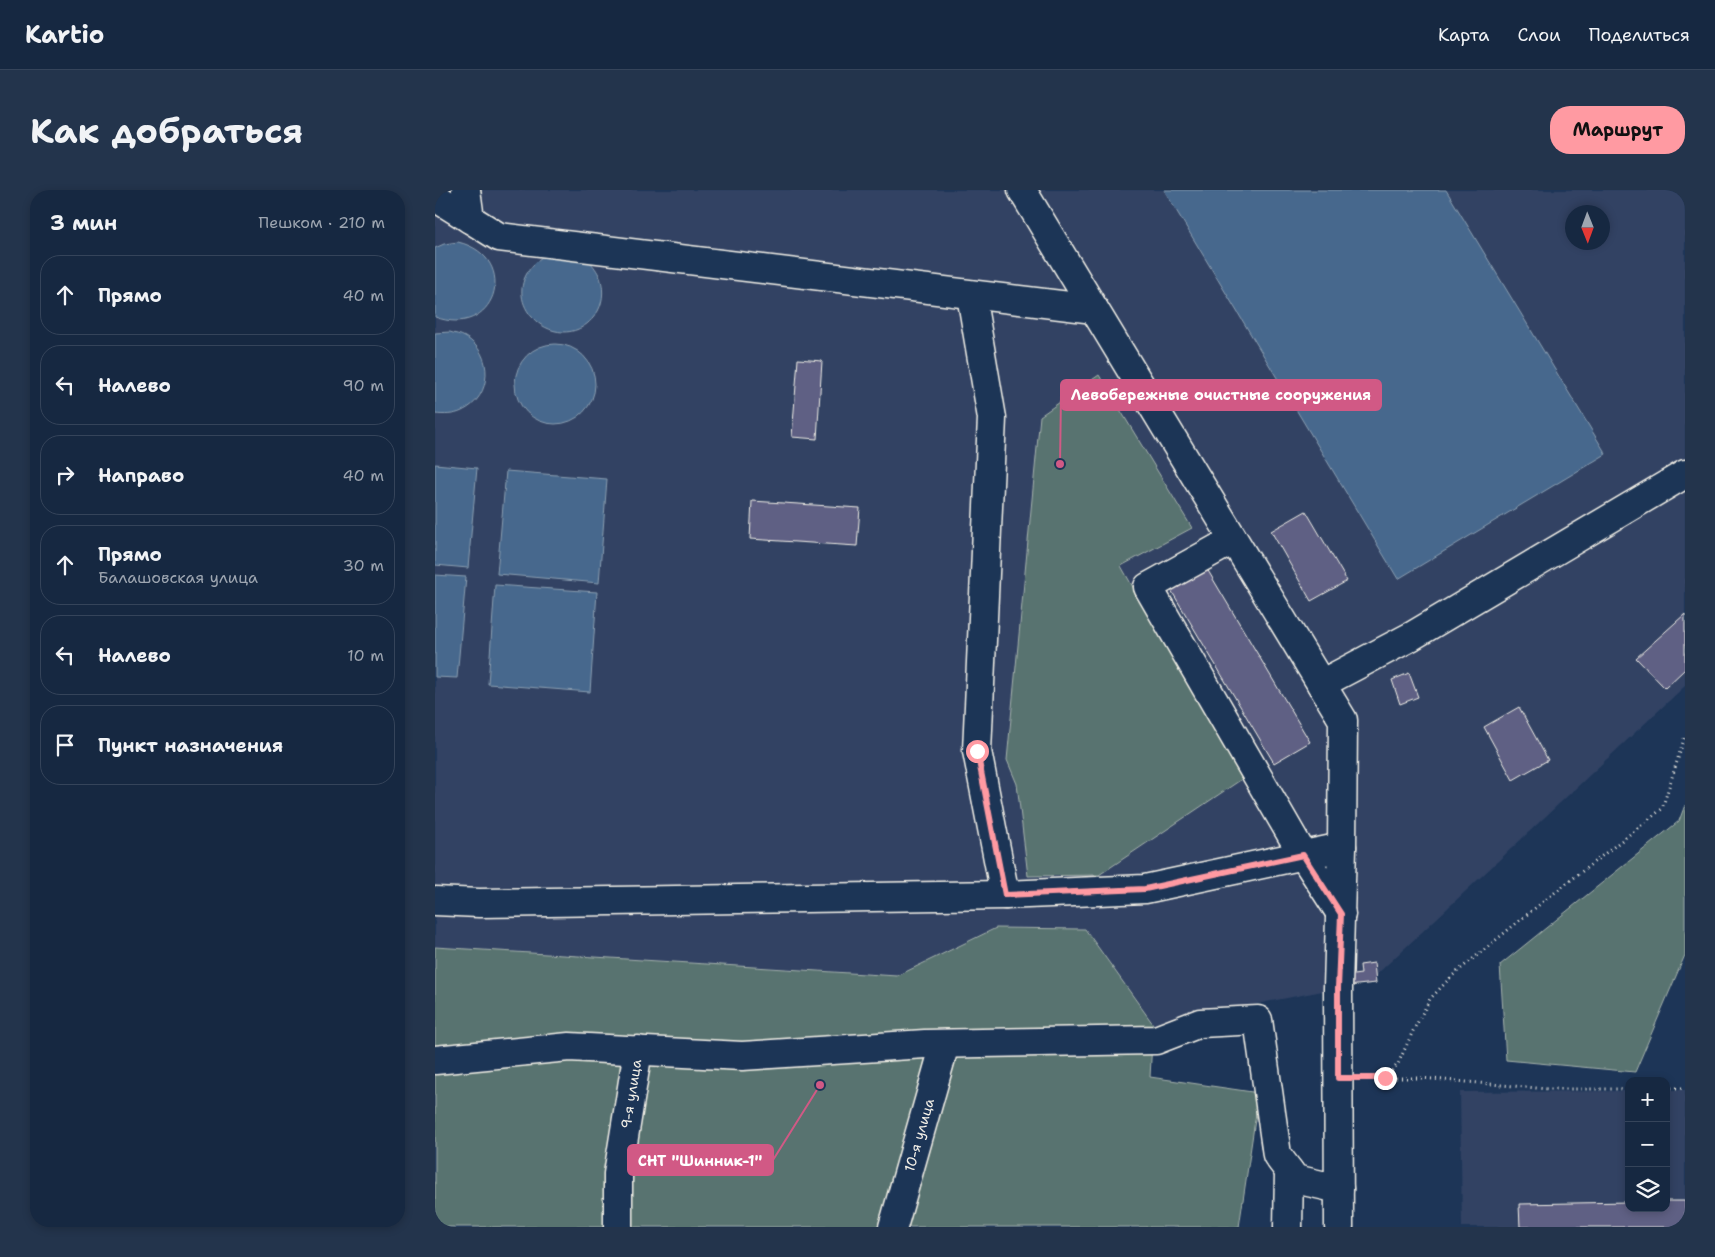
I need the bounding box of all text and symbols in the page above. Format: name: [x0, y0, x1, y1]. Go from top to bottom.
text: Kartio: [25, 19, 104, 51]
text: Карта: [1438, 23, 1489, 47]
text: Слои: [1517, 23, 1561, 47]
text: Поделиться: [1589, 23, 1690, 47]
button: Маршрут: [1550, 106, 1685, 154]
text: Как добраться: [30, 107, 303, 154]
north arrow: [1565, 205, 1610, 250]
text: 3 мин: [50, 209, 117, 237]
text: Пешком · 210 m: [259, 212, 385, 233]
icon: ahead: [51, 281, 79, 309]
text: Прямо: [98, 283, 162, 308]
text: 40 m: [342, 285, 384, 306]
icon: left: [51, 371, 79, 399]
text: Налево: [98, 373, 171, 398]
text: 90 m: [343, 375, 384, 396]
callout: Левобережные очистные сооружения: [1061, 380, 1381, 410]
text: Левобережные очистные сооружения: [1071, 385, 1371, 405]
icon: right: [51, 461, 79, 489]
text: Направо: [98, 463, 184, 488]
text: 40 m: [342, 465, 384, 486]
text: Прямо: [98, 542, 162, 567]
icon: ahead: [51, 551, 79, 579]
text: 30 m: [343, 555, 384, 576]
text: Балашовская улица: [98, 567, 258, 588]
icon: left: [51, 641, 79, 669]
text: Налево: [98, 643, 171, 668]
text: 10 m: [347, 645, 384, 666]
icon: arrive: [51, 731, 79, 759]
text: Пункт назначения: [98, 733, 283, 758]
route start: [966, 740, 989, 763]
street label: 9-я улица: [617, 1058, 645, 1130]
route end: [1374, 1067, 1397, 1090]
map controls: [1625, 1077, 1670, 1212]
button: +: [1625, 1077, 1670, 1122]
street label: 10-я улица: [900, 1096, 938, 1174]
button: −: [1625, 1122, 1670, 1167]
callout: СНТ "Шинник-1": [628, 1145, 773, 1175]
text: СНТ "Шинник-1": [638, 1151, 762, 1171]
button: layers: [1625, 1167, 1670, 1212]

